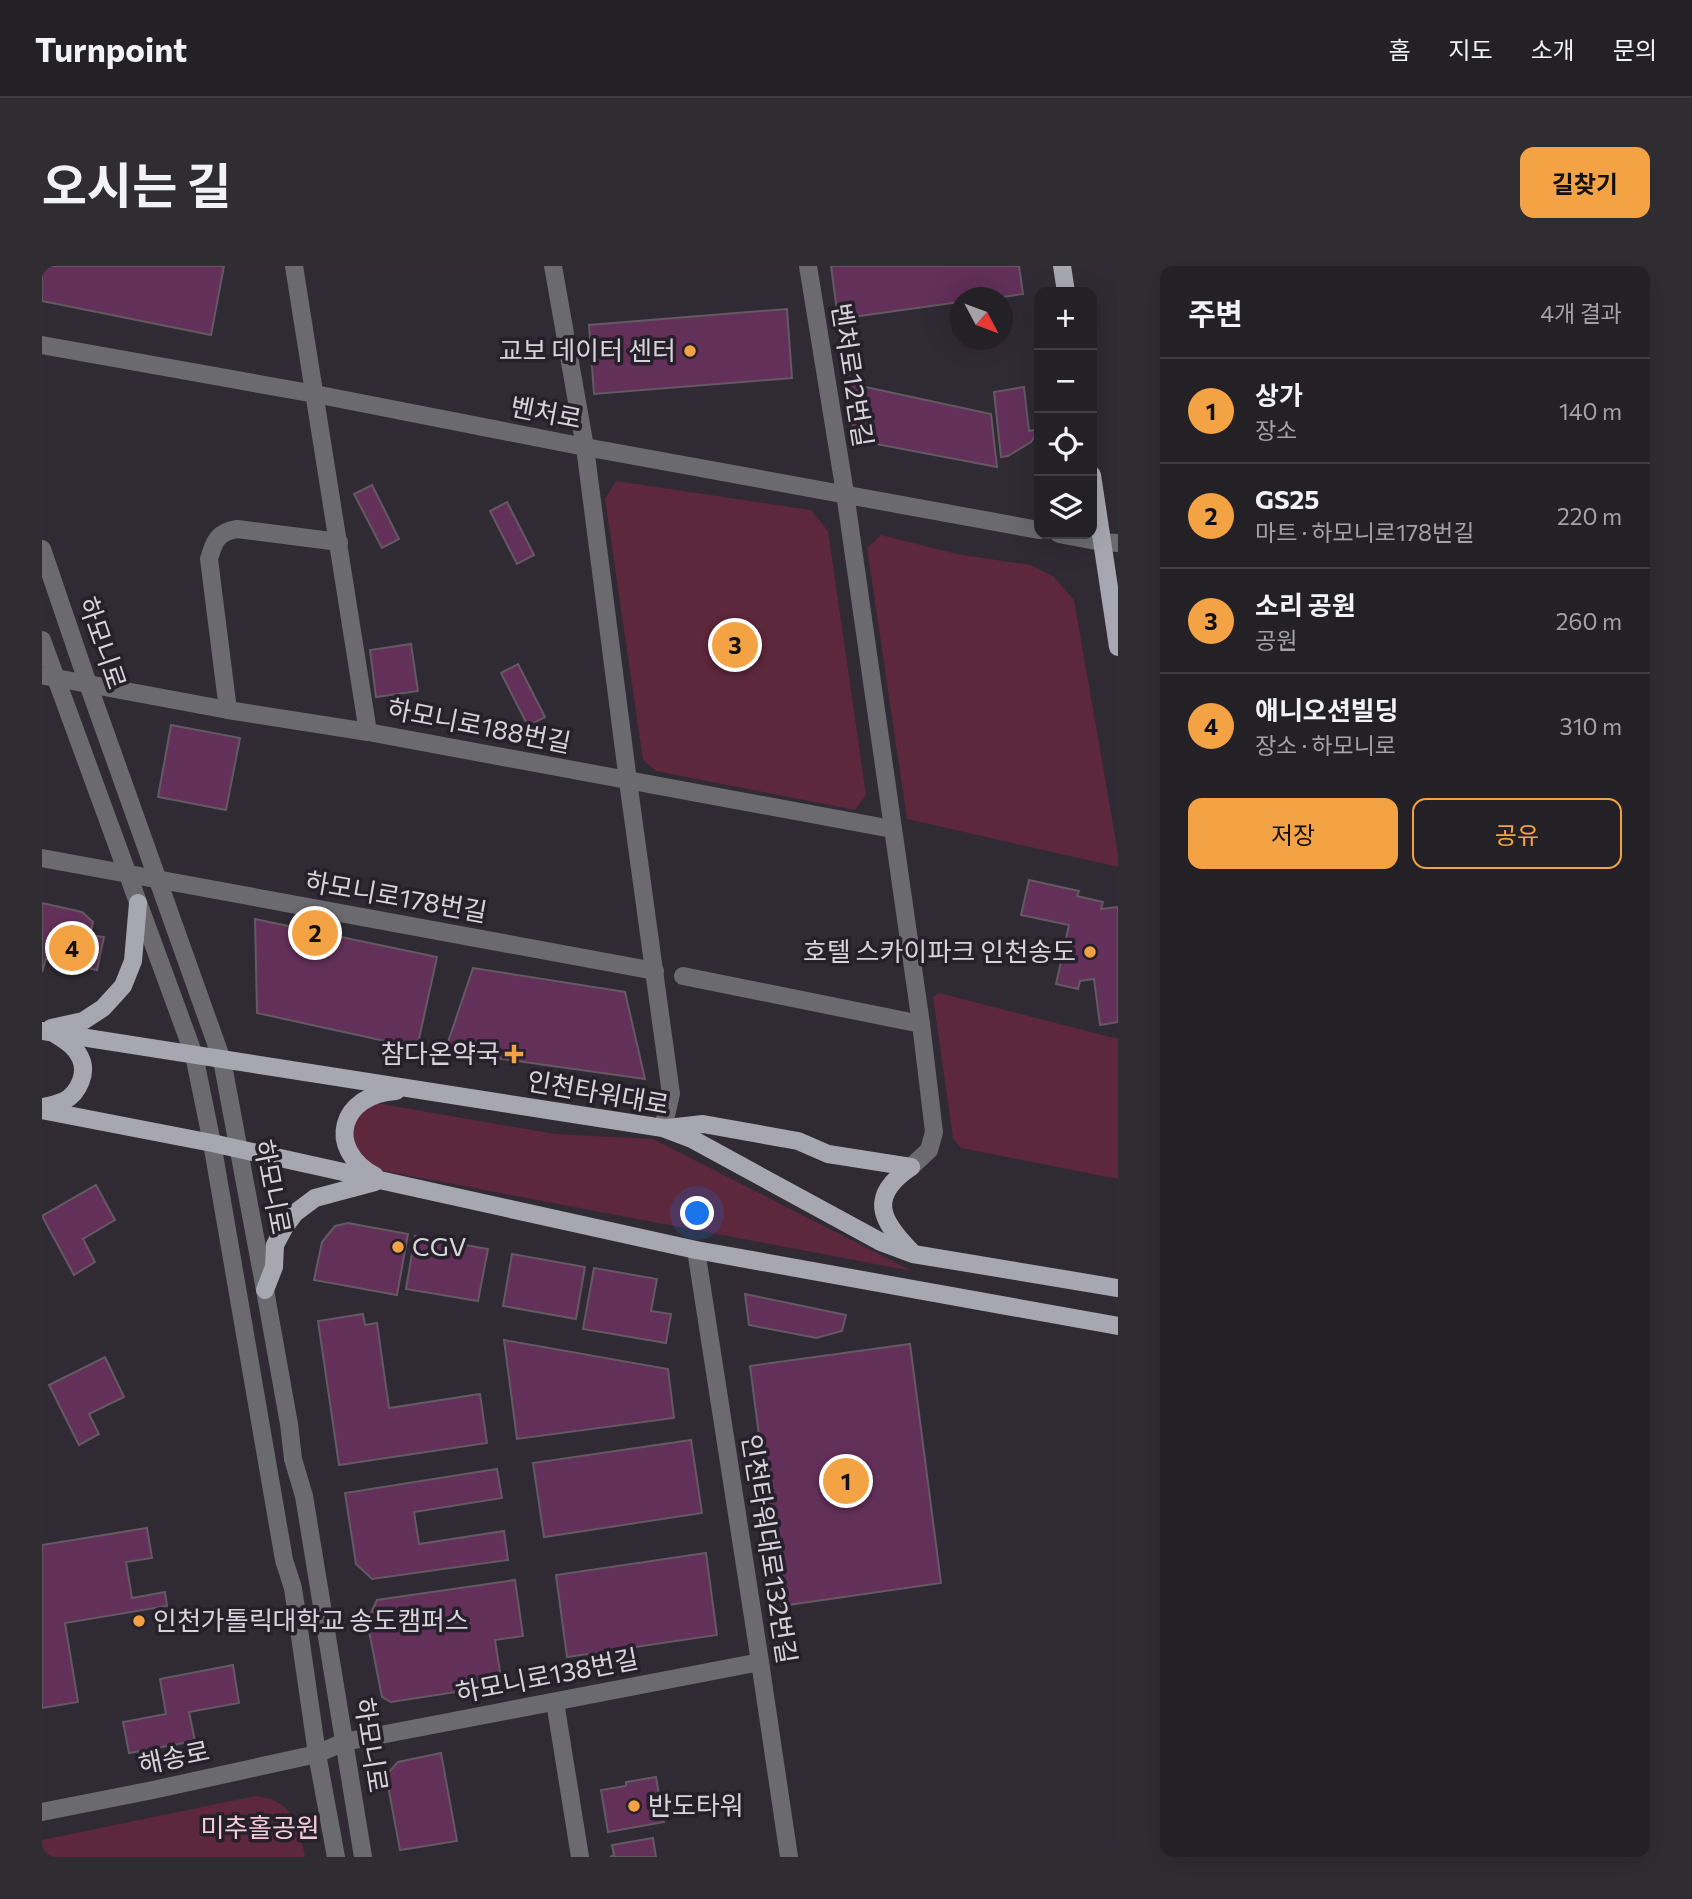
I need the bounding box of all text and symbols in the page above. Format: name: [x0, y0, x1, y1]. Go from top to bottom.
text: Turnpoint: [35, 28, 187, 69]
text: 홈: [1388, 35, 1410, 64]
text: 지도: [1448, 35, 1493, 64]
text: 소개: [1531, 35, 1575, 64]
text: 문의: [1613, 35, 1657, 64]
button: 길찾기: [1520, 147, 1650, 218]
text: 오시는 길: [42, 154, 232, 214]
north arrow: [950, 287, 1013, 350]
map controls: [1034, 287, 1097, 539]
button: +: [1034, 287, 1097, 350]
text: 주변: [1188, 294, 1243, 331]
text: 4개 결과: [1540, 299, 1622, 327]
street label: 벤처로12번길: [827, 301, 880, 449]
place label: 교보 데이터 센터: [499, 334, 676, 365]
marker: 교보 데이터 센터: [682, 343, 698, 359]
button: −: [1034, 350, 1097, 413]
text: 상가: [1255, 379, 1303, 410]
street label: 벤처로: [508, 389, 584, 434]
text: 1: [1206, 397, 1216, 425]
text: 140 m: [1559, 397, 1622, 425]
button: locate: [1034, 413, 1097, 476]
text: 장소: [1255, 416, 1297, 444]
button: layers: [1034, 476, 1097, 539]
text: GS25: [1255, 483, 1320, 514]
text: 2: [1204, 502, 1218, 530]
text: 220 m: [1557, 502, 1622, 530]
text: 마트 · 하모니로178번길: [1255, 518, 1474, 546]
text: 소리 공원: [1255, 589, 1356, 620]
street label: 하모니로: [73, 592, 134, 693]
text: 3: [1204, 607, 1218, 635]
text: 260 m: [1556, 607, 1622, 635]
pin: 3: [712, 619, 758, 671]
text: 공원: [1255, 626, 1297, 654]
street label: 하모니로188번길: [385, 692, 574, 758]
text: 애니오션빌딩: [1255, 694, 1399, 725]
text: 4: [1204, 712, 1218, 740]
text: 310 m: [1560, 712, 1622, 740]
text: 장소 · 하모니로: [1255, 731, 1396, 759]
button: 저장: [1188, 798, 1398, 869]
button: 공유: [1412, 798, 1622, 869]
street label: 하모니로178번길: [303, 864, 490, 927]
pin: 2: [292, 907, 338, 959]
pin: 4: [49, 922, 95, 974]
place label: 호텔 스카이파크 인천송도: [803, 935, 1076, 966]
marker: 호텔 스카이파크 인천송도: [1082, 944, 1098, 960]
place label: 참다온약국: [380, 1037, 500, 1068]
marker: 참다온약국: [506, 1046, 522, 1062]
street label: 인천타워대로: [525, 1064, 672, 1119]
street label: 하모니로: [249, 1137, 298, 1237]
your location: [680, 1196, 714, 1230]
place label: CGV: [412, 1230, 467, 1261]
marker: CGV: [390, 1239, 406, 1255]
street label: 인천타워대로132번길: [737, 1432, 804, 1666]
pin: 1: [823, 1455, 869, 1507]
place label: 인천가톨릭대학교 송도캠퍼스: [153, 1604, 469, 1635]
marker: 인천가톨릭대학교 송도캠퍼스: [131, 1613, 147, 1629]
street label: 하모니로138번길: [453, 1642, 641, 1707]
street label: 하모니로: [350, 1695, 395, 1794]
street label: 해송로: [135, 1734, 212, 1779]
place label: 반도타워: [648, 1789, 744, 1820]
marker: 반도타워: [626, 1798, 642, 1814]
park label: 미추홀공원: [200, 1811, 320, 1842]

